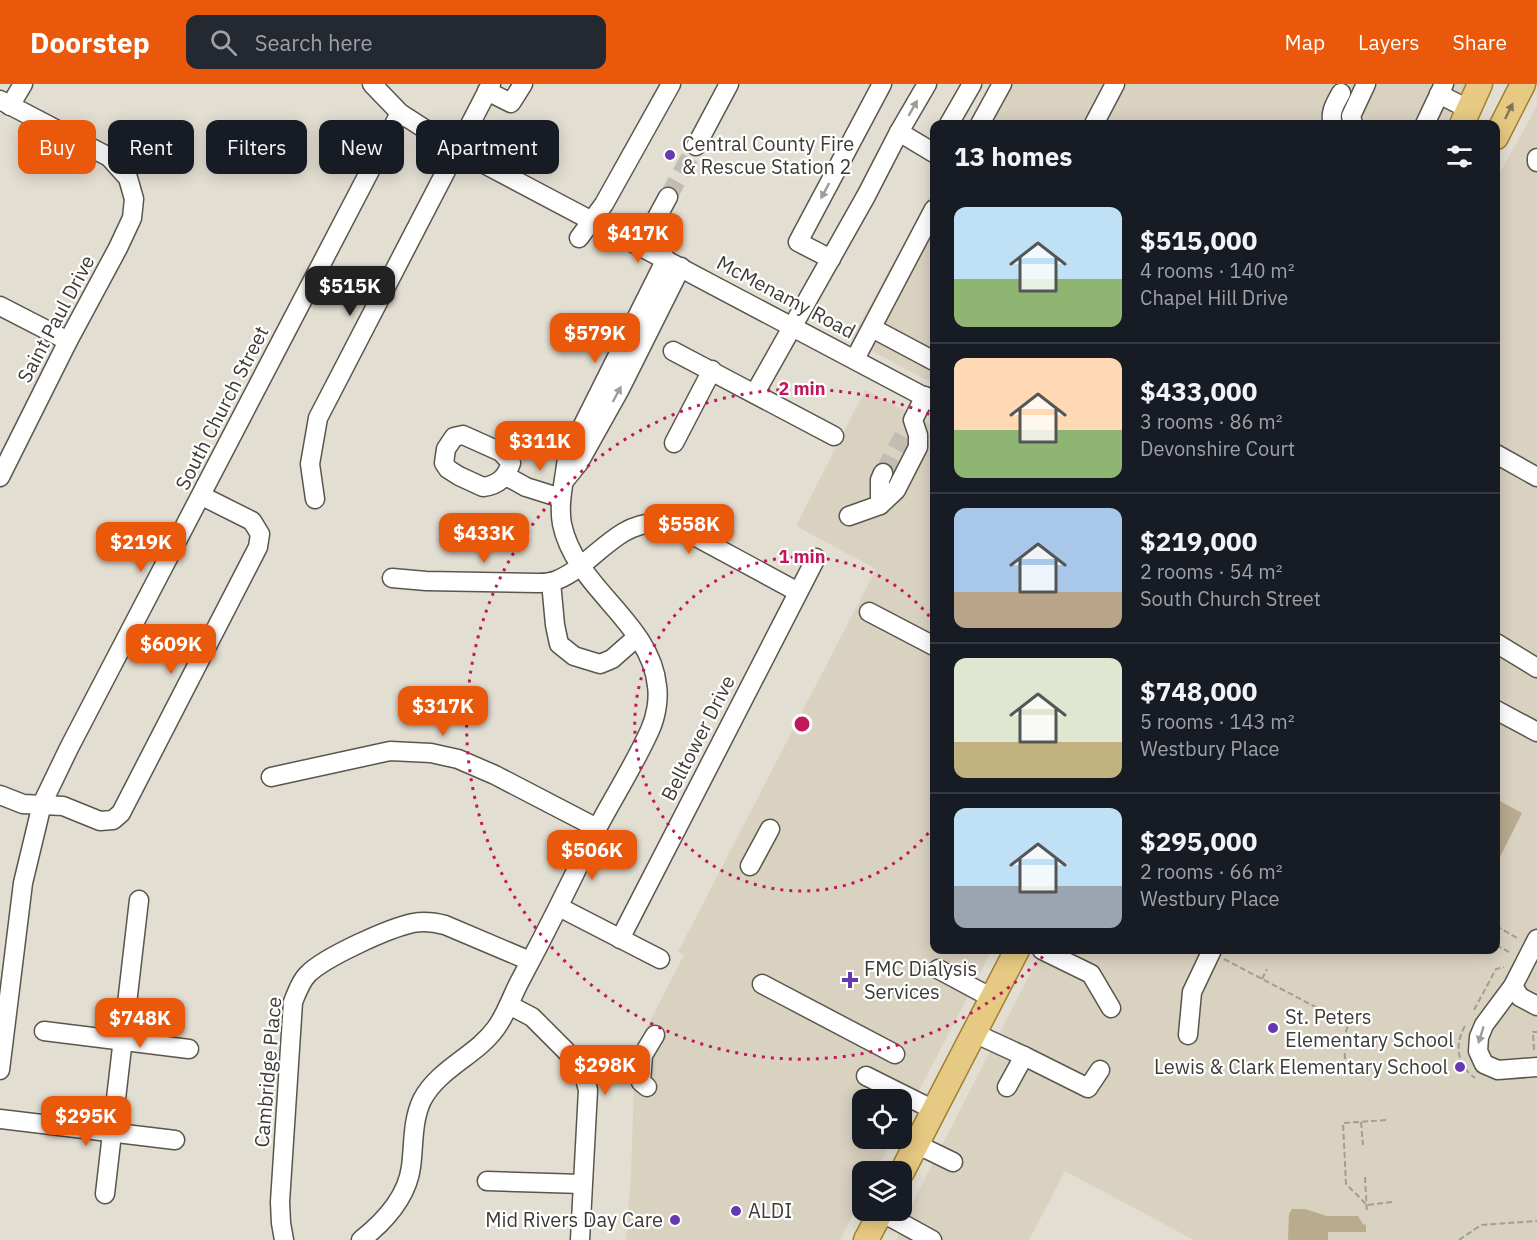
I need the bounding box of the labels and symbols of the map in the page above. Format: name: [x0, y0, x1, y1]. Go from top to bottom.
one-way arrow: [908, 100, 919, 116]
one-way arrow: [1504, 102, 1513, 119]
place label: Central County Fire & Rescue Station 2: [682, 130, 854, 180]
marker: Central County Fire & Rescue Station 2: [663, 148, 677, 162]
one-way arrow: [820, 183, 830, 200]
pin: $417K: [596, 213, 680, 264]
street label: McMenamy Road: [712, 249, 860, 345]
street label: Saint Paul Drive: [11, 250, 101, 387]
pin: $515K: [308, 266, 392, 317]
pin: $579K: [553, 313, 637, 364]
street label: South Church Street: [169, 321, 275, 494]
text: 2 min: [778, 377, 826, 400]
one-way arrow: [612, 385, 622, 402]
pin: $311K: [498, 421, 582, 472]
pin: $558K: [647, 504, 731, 555]
pin: $433K: [442, 513, 526, 564]
pin: $219K: [99, 522, 183, 573]
text: 1 min: [778, 545, 826, 568]
pin: $609K: [129, 624, 213, 675]
street label: Belltower Drive: [654, 670, 741, 805]
pin: $317K: [401, 686, 485, 737]
centre of rings: [792, 714, 812, 734]
pin: $506K: [550, 830, 634, 881]
place label: FMC Dialysis Services: [864, 955, 977, 1005]
marker: FMC Dialysis Services: [841, 971, 859, 989]
street label: Cambridge Place: [247, 995, 288, 1149]
pin: $748K: [98, 998, 182, 1049]
place label: St. Peters Elementary School: [1285, 1003, 1454, 1053]
marker: St. Peters Elementary School: [1266, 1021, 1280, 1035]
one-way arrow: [1476, 1026, 1485, 1044]
pin: $298K: [563, 1045, 647, 1096]
place label: Lewis & Clark Elementary School: [1154, 1053, 1448, 1080]
marker: Lewis & Clark Elementary School: [1453, 1060, 1467, 1074]
pin: $295K: [44, 1096, 128, 1147]
place label: ALDI: [748, 1197, 792, 1224]
marker: ALDI: [729, 1204, 743, 1218]
place label: Mid Rivers Day Care: [485, 1206, 663, 1233]
marker: Mid Rivers Day Care: [668, 1213, 682, 1227]

